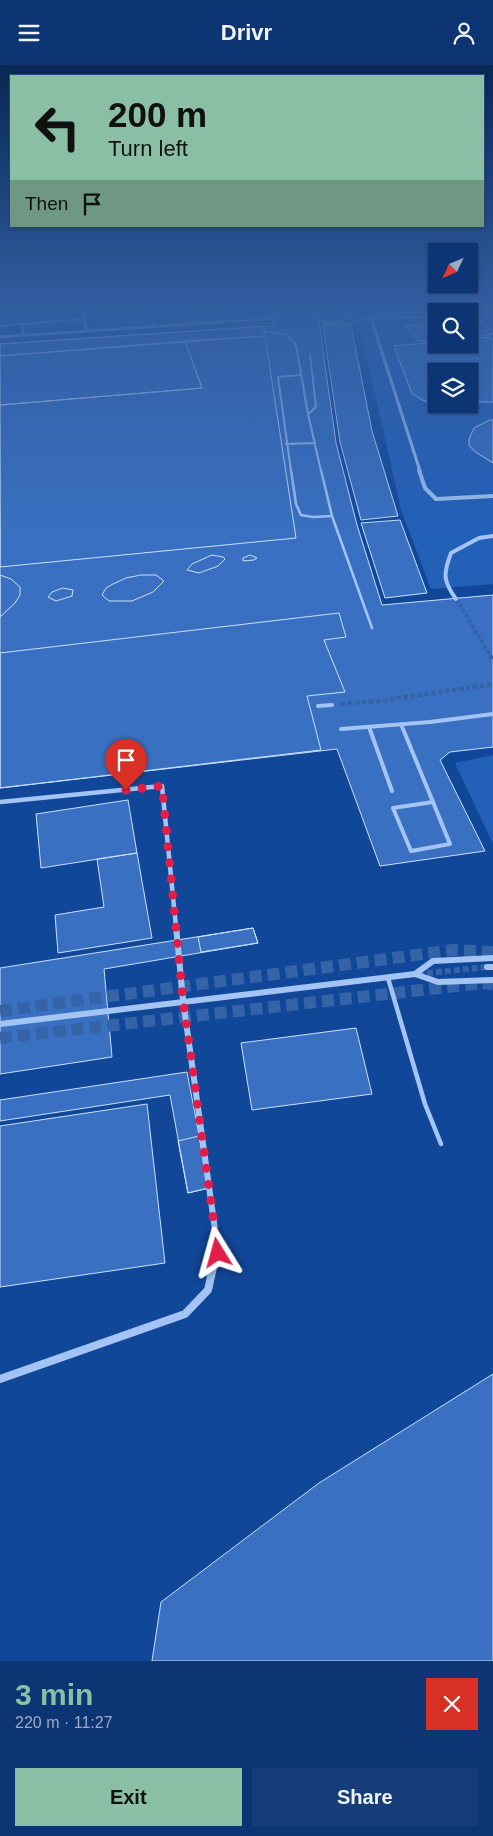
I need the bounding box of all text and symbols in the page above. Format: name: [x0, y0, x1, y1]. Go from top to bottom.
icon: menu: [15, 19, 43, 47]
icon: person: [450, 19, 478, 47]
text: Drivr: [221, 20, 272, 45]
icon: left: [25, 95, 90, 160]
text: 200 m: [108, 95, 207, 134]
text: Turn left: [108, 136, 188, 161]
icon: arrive: [78, 190, 106, 218]
text: Then: [25, 193, 68, 214]
north arrow: [428, 243, 478, 293]
map controls: [428, 243, 478, 413]
button: search: [428, 303, 478, 353]
button: layers: [428, 363, 478, 413]
pin: [105, 739, 147, 790]
icon: arrive: [112, 746, 140, 774]
position arrow: [191, 1226, 243, 1278]
text: 3 min: [15, 1678, 93, 1711]
button: close: [426, 1678, 478, 1730]
text: 220 m · 11:27: [15, 1714, 113, 1731]
button: Exit: [15, 1768, 242, 1826]
button: Share: [252, 1768, 478, 1826]

